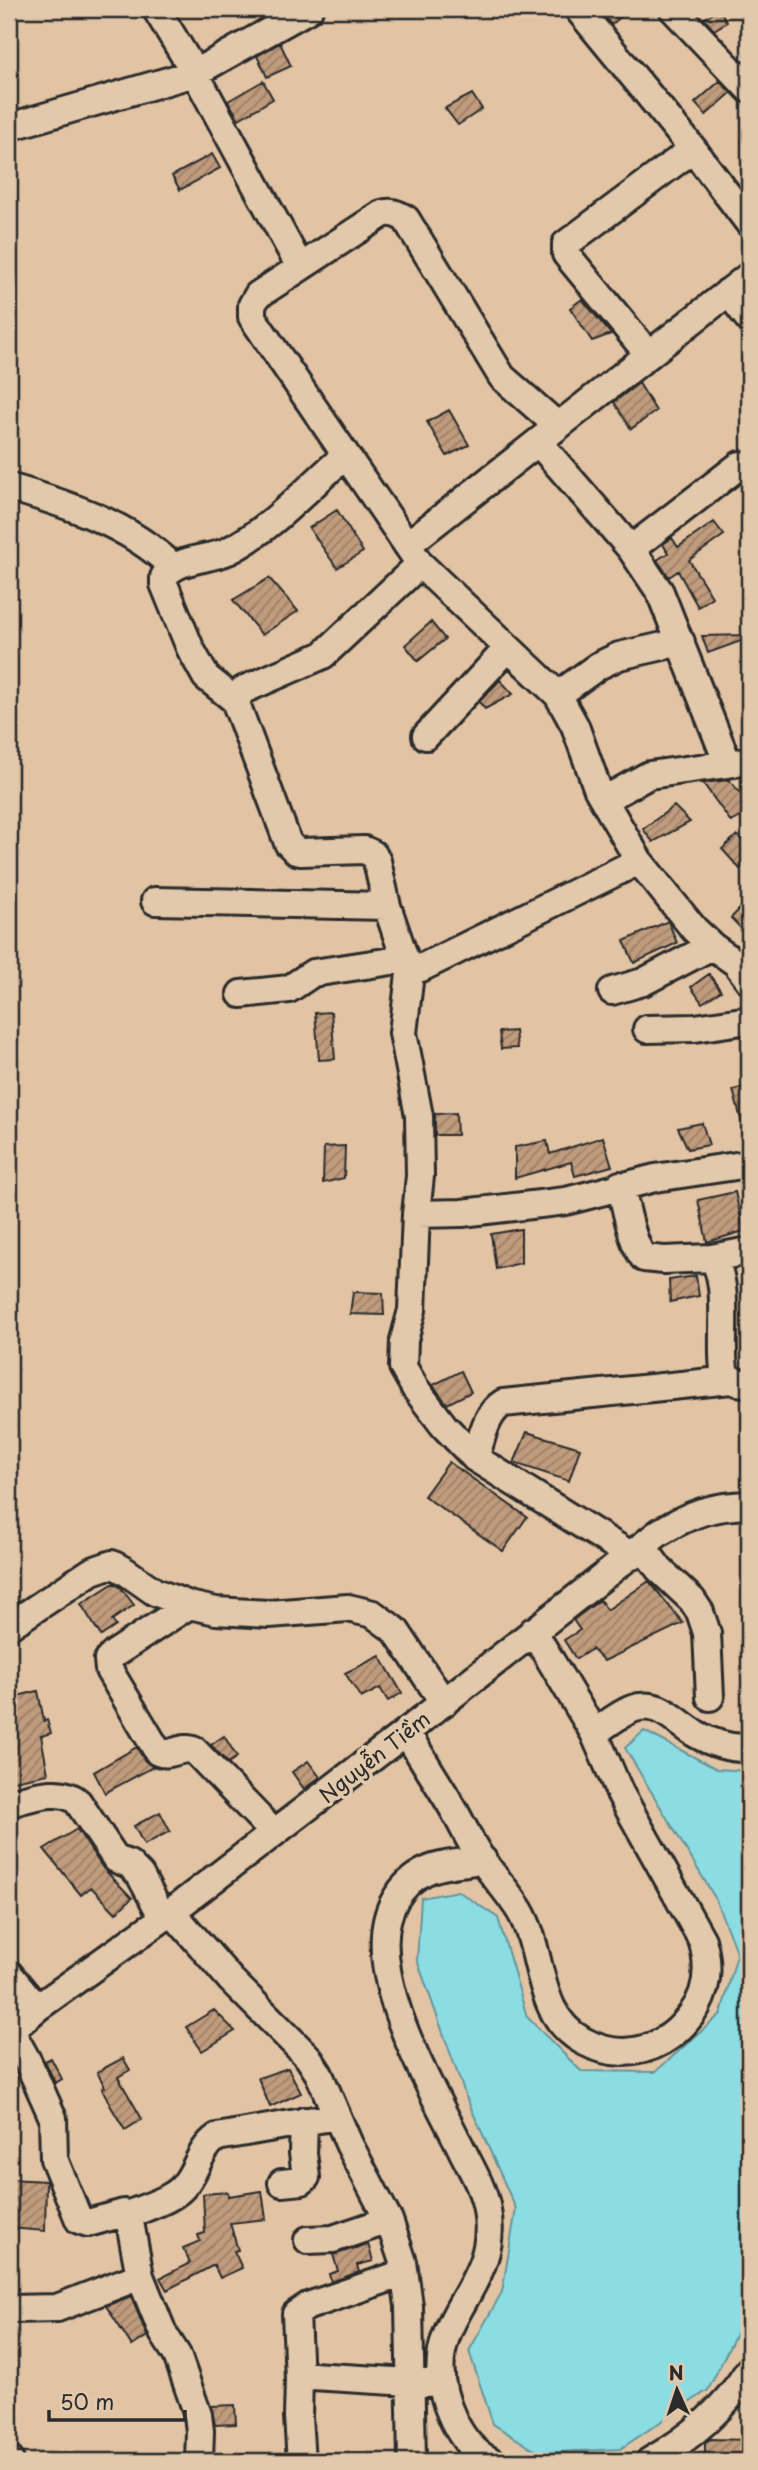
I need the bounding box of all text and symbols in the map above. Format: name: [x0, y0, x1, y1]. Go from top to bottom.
street label: Nguyễn Tiềm: [312, 1702, 436, 1810]
north arrow: [642, 2354, 712, 2424]
text: N: [668, 2358, 684, 2386]
scale bar: [49, 2379, 186, 2423]
text: 50 m: [60, 2385, 114, 2417]

